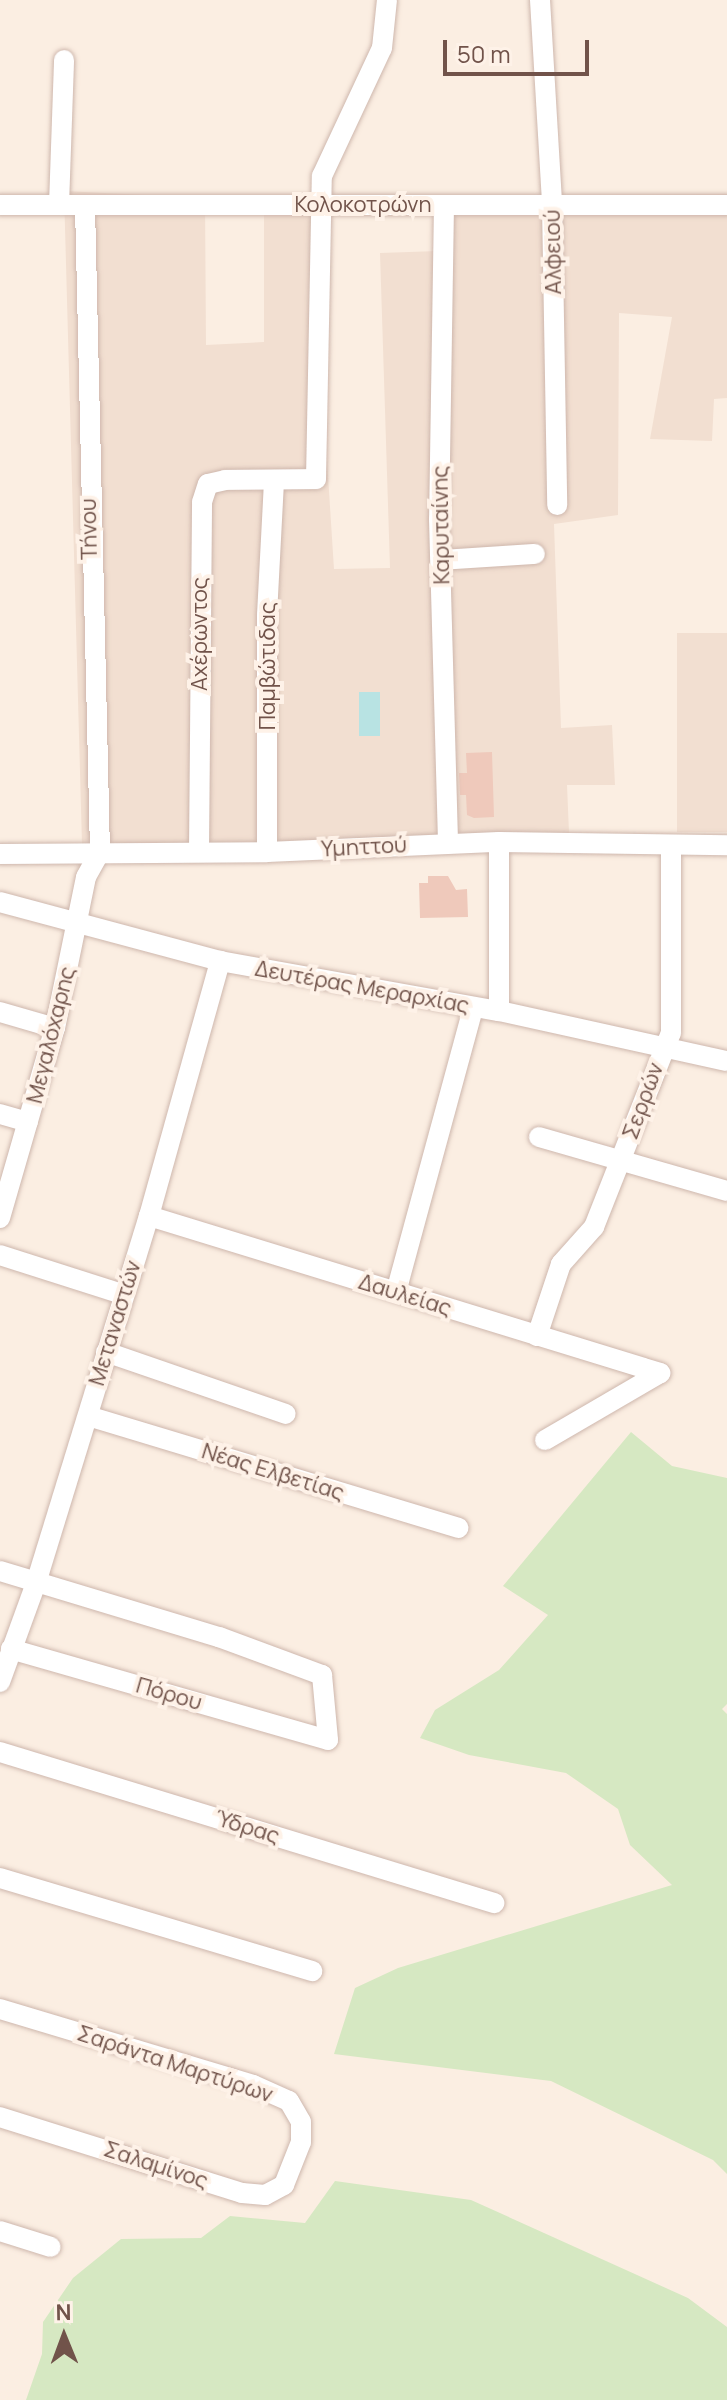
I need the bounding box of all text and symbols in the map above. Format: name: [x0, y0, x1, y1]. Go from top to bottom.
scale bar: [447, 24, 593, 74]
text: 50 m: [457, 37, 511, 70]
street label: Κολοκοτρώνη: [294, 192, 432, 218]
street label: Αλφειού: [539, 209, 567, 295]
street label: Καρυταίνης: [427, 465, 455, 585]
street label: Τήνου: [75, 498, 103, 560]
street label: Αχέρωντος: [187, 577, 213, 691]
street label: Παμβώτιδας: [255, 602, 281, 730]
street label: Υμηττού: [320, 832, 408, 862]
street label: Δευτέρας Μεραρχίας: [253, 955, 471, 1019]
street label: Μεγαλόχαρης: [21, 964, 81, 1106]
street label: Σερρών: [617, 1059, 669, 1143]
street label: Μεταναστών: [83, 1257, 147, 1389]
street label: Δαυλείας: [355, 1268, 455, 1322]
street label: Νέας Ελβετίας: [199, 1438, 347, 1506]
street label: Πόρου: [133, 1672, 205, 1716]
street label: Ύδρας: [211, 1805, 283, 1849]
street label: Σαράντα Μαρτύρων: [74, 2020, 276, 2108]
street label: Σαλαμίνος: [101, 2136, 211, 2194]
north arrow: [24, 2296, 104, 2376]
text: N: [55, 2297, 72, 2327]

